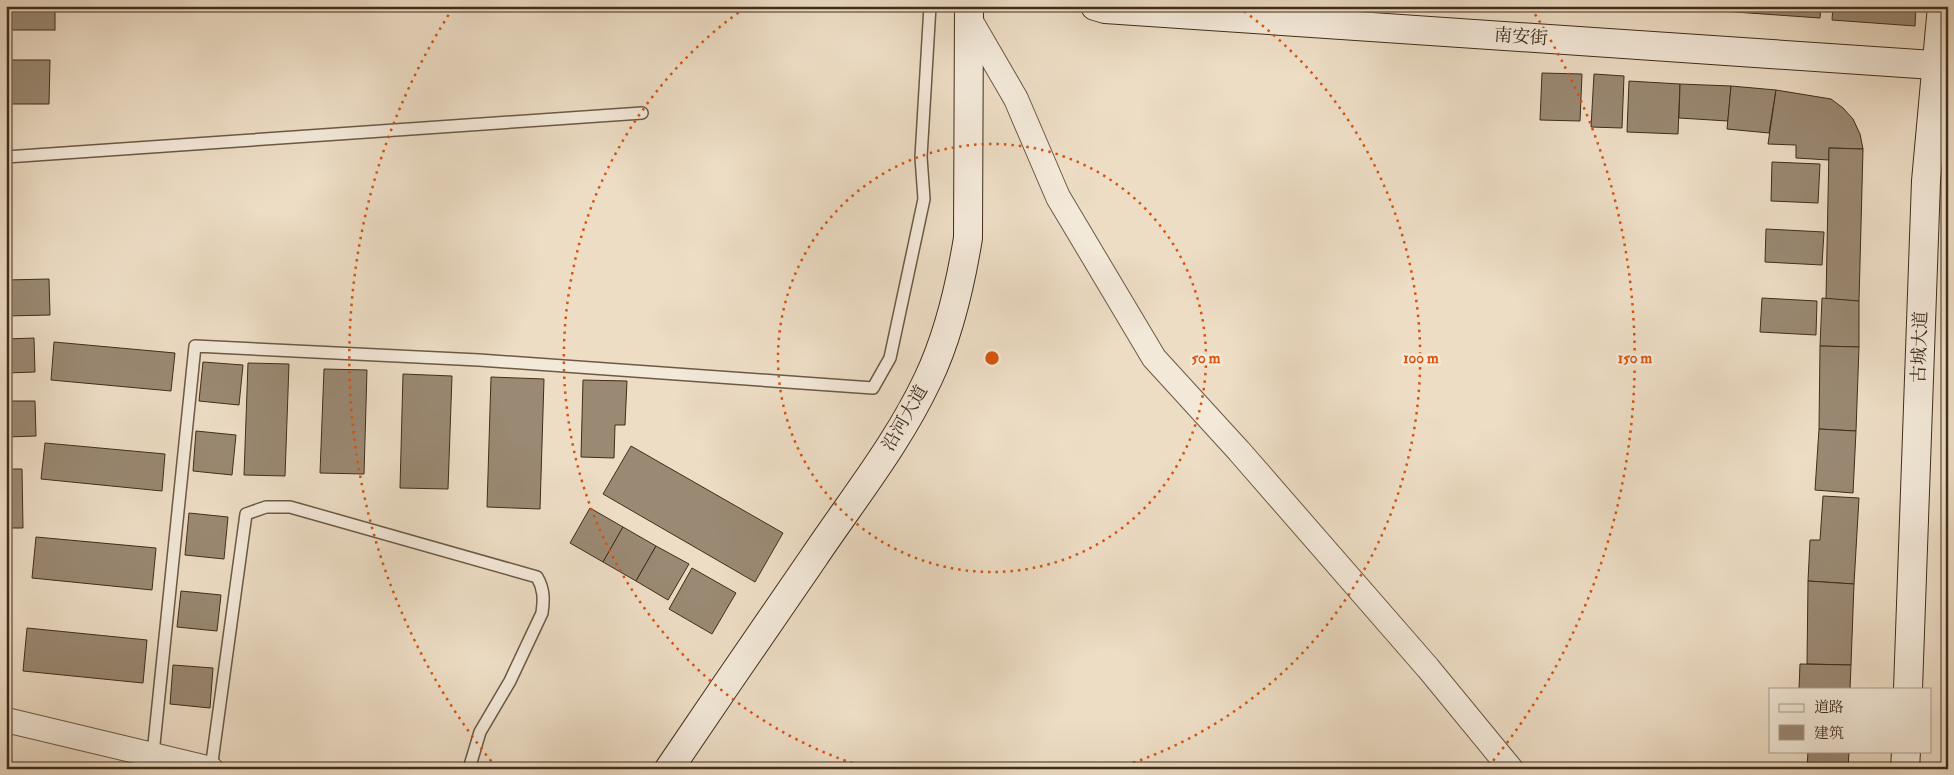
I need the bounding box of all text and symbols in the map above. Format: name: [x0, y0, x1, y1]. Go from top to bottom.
street label: 南安街: [1493, 24, 1549, 50]
street label: 古城大道: [1907, 311, 1933, 383]
centre of rings: [983, 349, 1001, 367]
text: 50 m: [1192, 349, 1221, 368]
text: 100 m: [1403, 349, 1439, 368]
text: 150 m: [1618, 349, 1652, 368]
street label: 沿河大道: [877, 381, 933, 455]
legend: [1769, 688, 1932, 752]
text: 道路: [1814, 698, 1844, 717]
text: 建筑: [1814, 724, 1844, 743]

